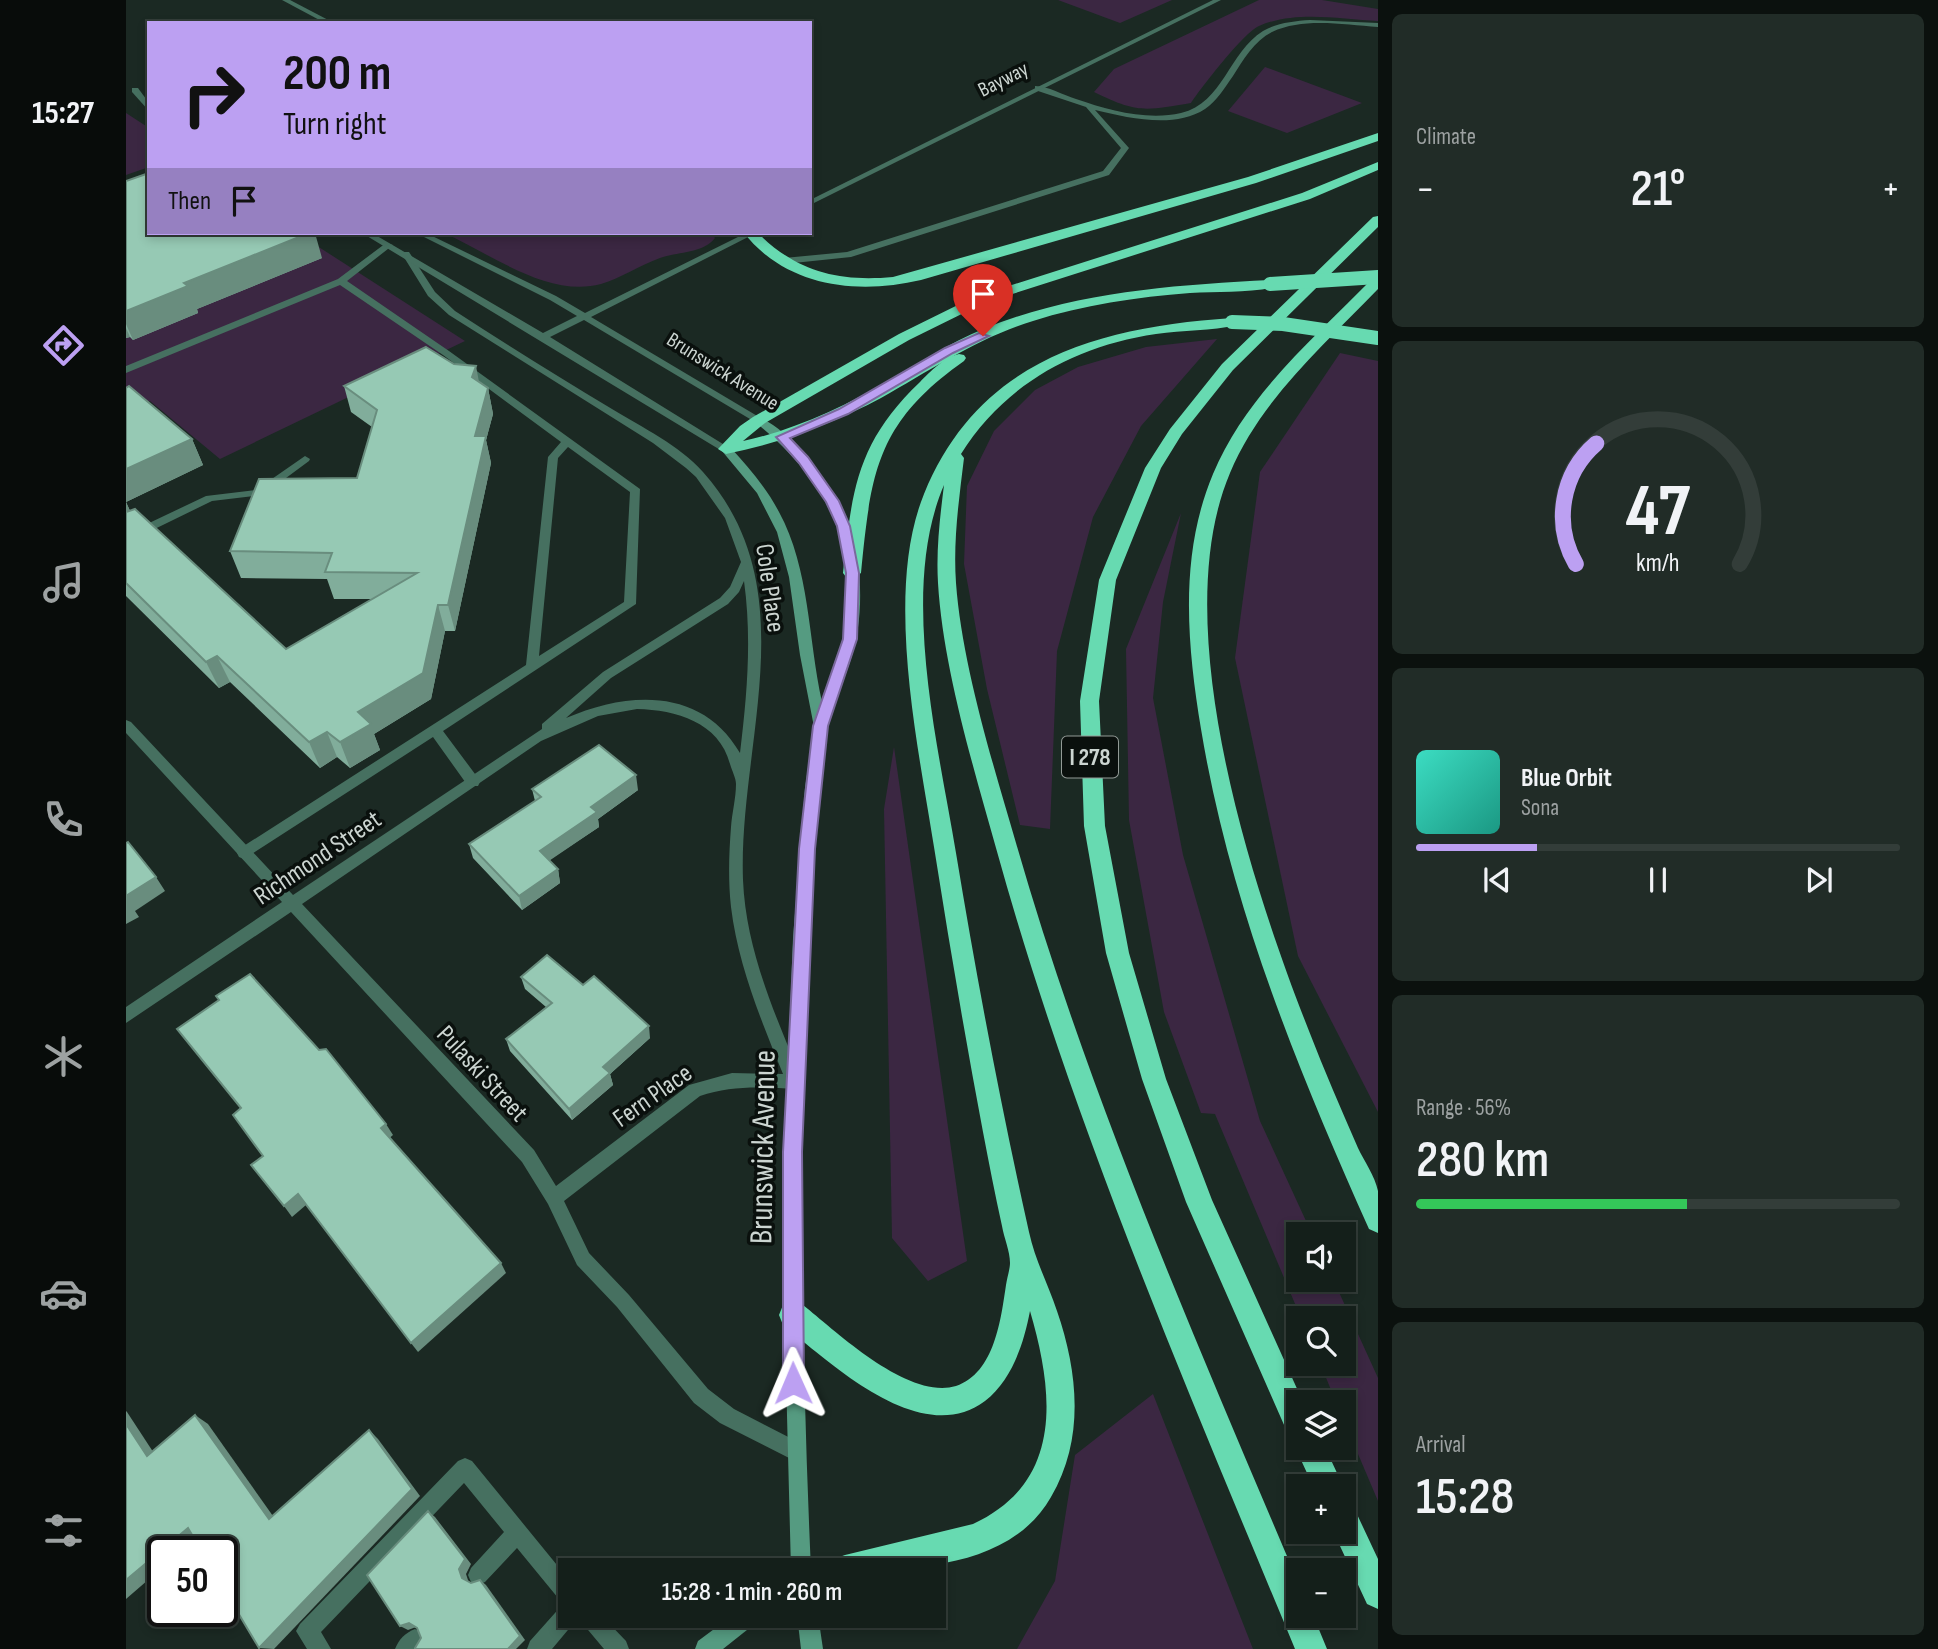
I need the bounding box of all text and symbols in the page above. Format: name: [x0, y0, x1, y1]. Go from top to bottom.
text: 200 m: [283, 45, 391, 104]
icon: right: [168, 49, 259, 140]
street label: Bayway: [974, 56, 1033, 103]
text: 15:27: [32, 94, 94, 133]
text: Turn right: [283, 105, 387, 144]
text: Climate: [1416, 123, 1476, 151]
text: 21°: [1631, 158, 1685, 221]
text: −: [1416, 167, 1435, 212]
text: +: [1881, 167, 1900, 212]
icon: arrive: [225, 182, 263, 220]
text: Then: [168, 186, 211, 217]
pin: [953, 264, 1013, 336]
icon: arrive: [964, 275, 1002, 313]
icon: directions: [39, 321, 88, 370]
street label: Brunswick Avenue: [662, 327, 783, 416]
text: 47: [1626, 468, 1691, 556]
street label: Cole Place: [748, 542, 791, 635]
text: km/h: [1636, 547, 1680, 578]
icon: music: [39, 558, 88, 607]
road number: I 278: [1062, 736, 1118, 778]
text: Blue Orbit: [1521, 763, 1612, 794]
text: Sona: [1521, 794, 1559, 822]
icon: phone: [39, 795, 88, 844]
street label: Richmond Street: [248, 804, 387, 912]
icon: previous: [1478, 861, 1516, 899]
icon: pause: [1639, 861, 1677, 899]
icon: next: [1800, 861, 1838, 899]
street label: Pulaski Street: [430, 1020, 534, 1128]
icon: climate: [39, 1032, 88, 1081]
street label: Brunswick Avenue: [742, 1050, 785, 1244]
street label: Fern Place: [607, 1058, 698, 1135]
text: Range · 56%: [1416, 1094, 1511, 1122]
text: 280 km: [1416, 1129, 1549, 1192]
map controls: [1286, 1222, 1356, 1628]
button: sound: [1286, 1222, 1356, 1292]
icon: car: [39, 1269, 88, 1318]
button: search: [1286, 1306, 1356, 1376]
position arrow: [756, 1346, 830, 1420]
button: layers: [1286, 1390, 1356, 1460]
text: Arrival: [1416, 1431, 1465, 1459]
text: 15:28: [1416, 1466, 1514, 1529]
button: +: [1286, 1474, 1356, 1544]
icon: filters: [39, 1506, 88, 1555]
speed limit sign: 50: [147, 1536, 238, 1627]
button: −: [1286, 1558, 1356, 1628]
text: 15:28 · 1 min · 260 m: [662, 1577, 842, 1608]

